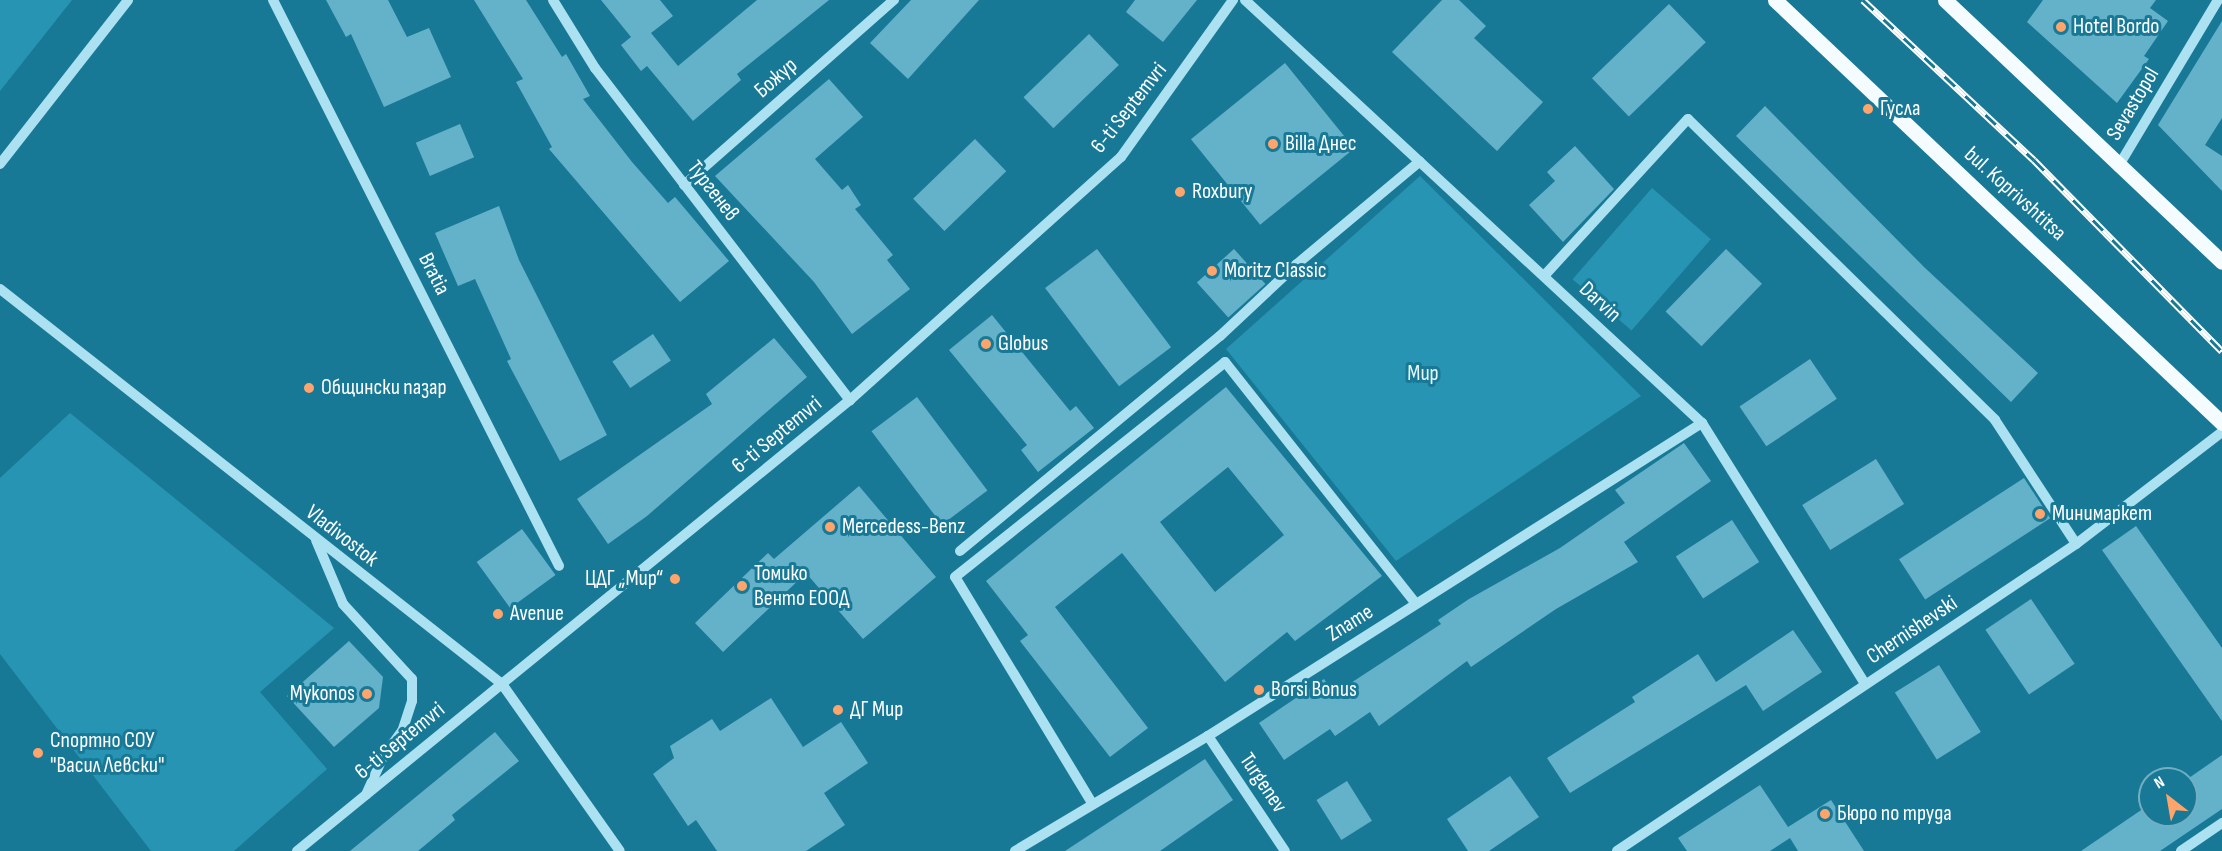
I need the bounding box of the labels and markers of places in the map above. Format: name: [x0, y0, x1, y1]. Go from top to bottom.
place label: Hotel Bordo: [2073, 14, 2159, 40]
marker: Hotel Bordo: [2054, 20, 2068, 34]
place label: Гусла: [1880, 96, 1920, 122]
marker: Гусла: [1861, 102, 1875, 116]
place label: Billa Днес: [1285, 131, 1357, 157]
marker: Billa Днес: [1266, 137, 1280, 151]
place label: Roxbury: [1192, 179, 1252, 205]
marker: Roxbury: [1173, 185, 1187, 199]
place label: Moritz Classic: [1224, 258, 1327, 284]
marker: Moritz Classic: [1205, 264, 1219, 278]
place label: Globus: [998, 331, 1048, 357]
marker: Globus: [979, 337, 993, 351]
place label: Общински пазар: [321, 375, 447, 401]
marker: Общински пазар: [302, 381, 316, 395]
place label: Минимаркет: [2052, 501, 2152, 527]
marker: Минимаркет: [2033, 507, 2047, 521]
place label: Mercedess-Benz: [842, 514, 965, 540]
marker: Mercedess-Benz: [823, 520, 837, 534]
place label: Томико Венто ЕООД: [754, 560, 850, 612]
place label: ЦДГ „Мир“: [585, 566, 663, 592]
marker: ЦДГ „Мир“: [668, 572, 682, 586]
marker: Томико Венто ЕООД: [735, 579, 749, 593]
place label: Avenue: [510, 601, 564, 627]
marker: Avenue: [491, 607, 505, 621]
place label: Borsi Bonus: [1271, 677, 1357, 703]
place label: Mykonos: [290, 681, 355, 707]
marker: Borsi Bonus: [1252, 683, 1266, 697]
marker: Mykonos: [360, 687, 374, 701]
place label: ДГ Мир: [850, 697, 903, 723]
marker: ДГ Мир: [831, 703, 845, 717]
place label: Спортно СОУ "Васил Левски": [50, 727, 164, 778]
marker: Спортно СОУ "Васил Левски": [31, 746, 45, 760]
place label: Бюро по труда: [1837, 801, 1952, 827]
marker: Бюро по труда: [1818, 807, 1832, 821]

